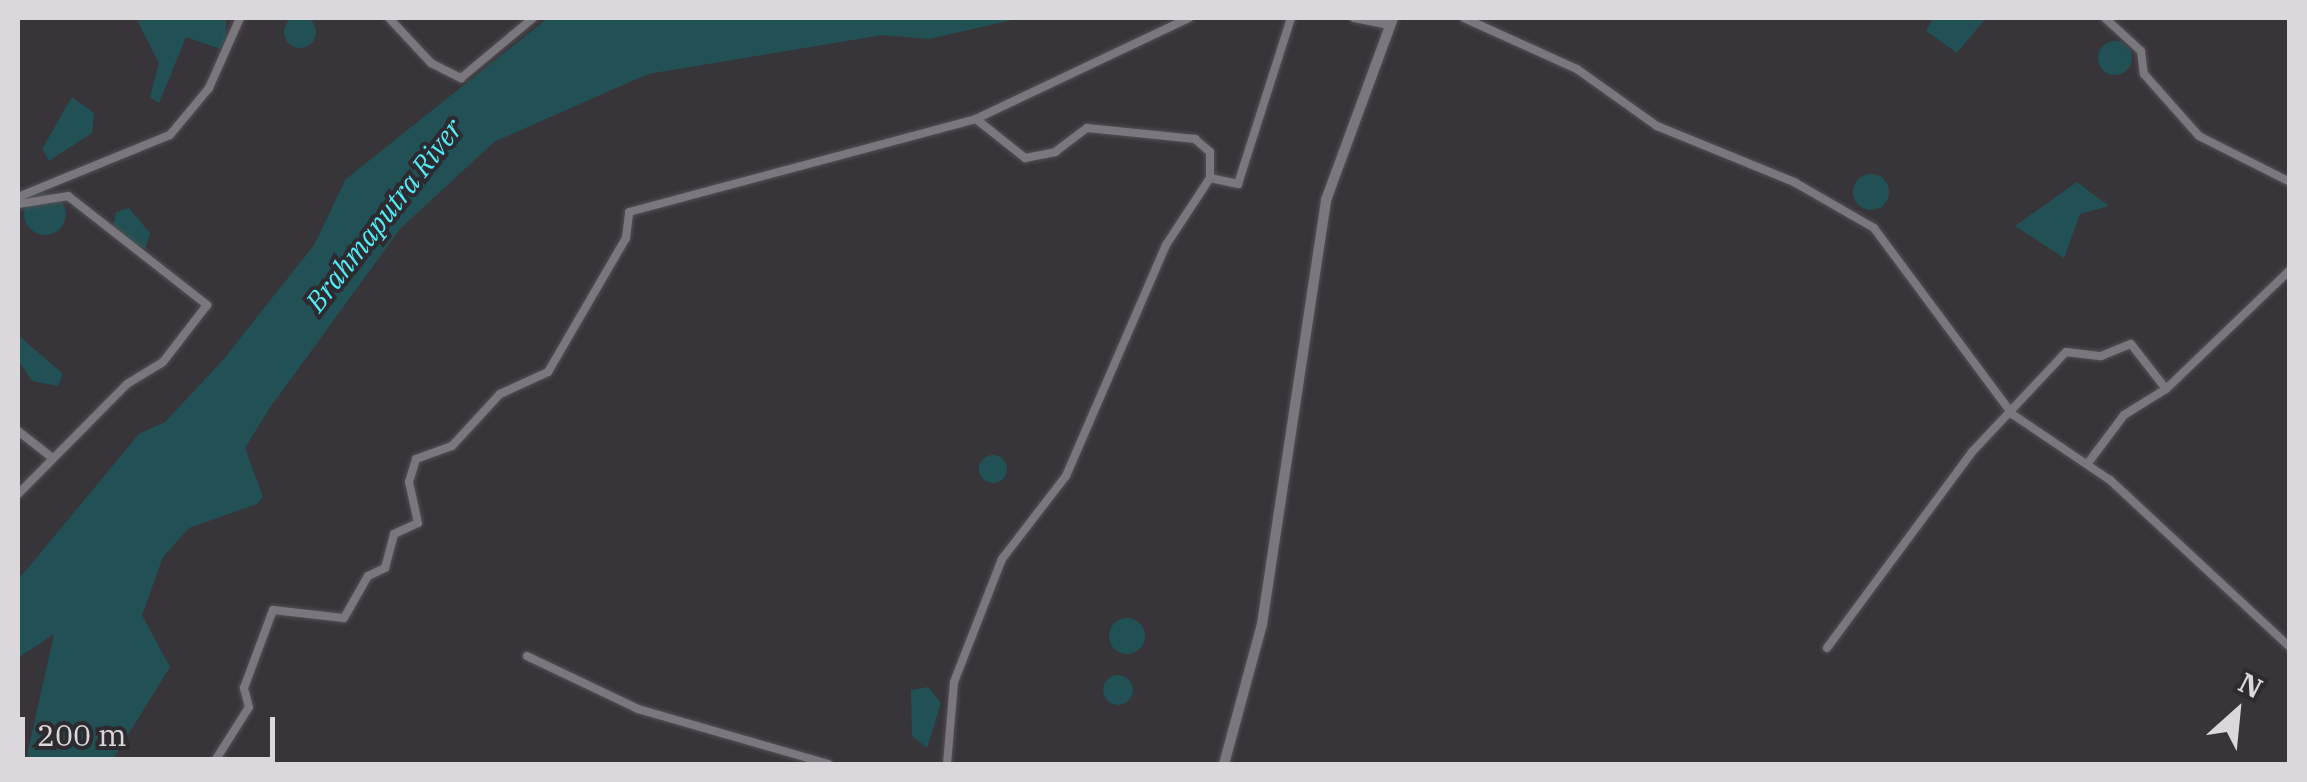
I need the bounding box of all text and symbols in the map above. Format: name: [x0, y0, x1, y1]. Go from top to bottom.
water label: Brahmaputra River: [298, 112, 470, 318]
north arrow: [2187, 662, 2287, 762]
text: N: [2233, 663, 2269, 706]
scale bar: [25, 697, 280, 759]
text: 200 m: [37, 715, 127, 754]

